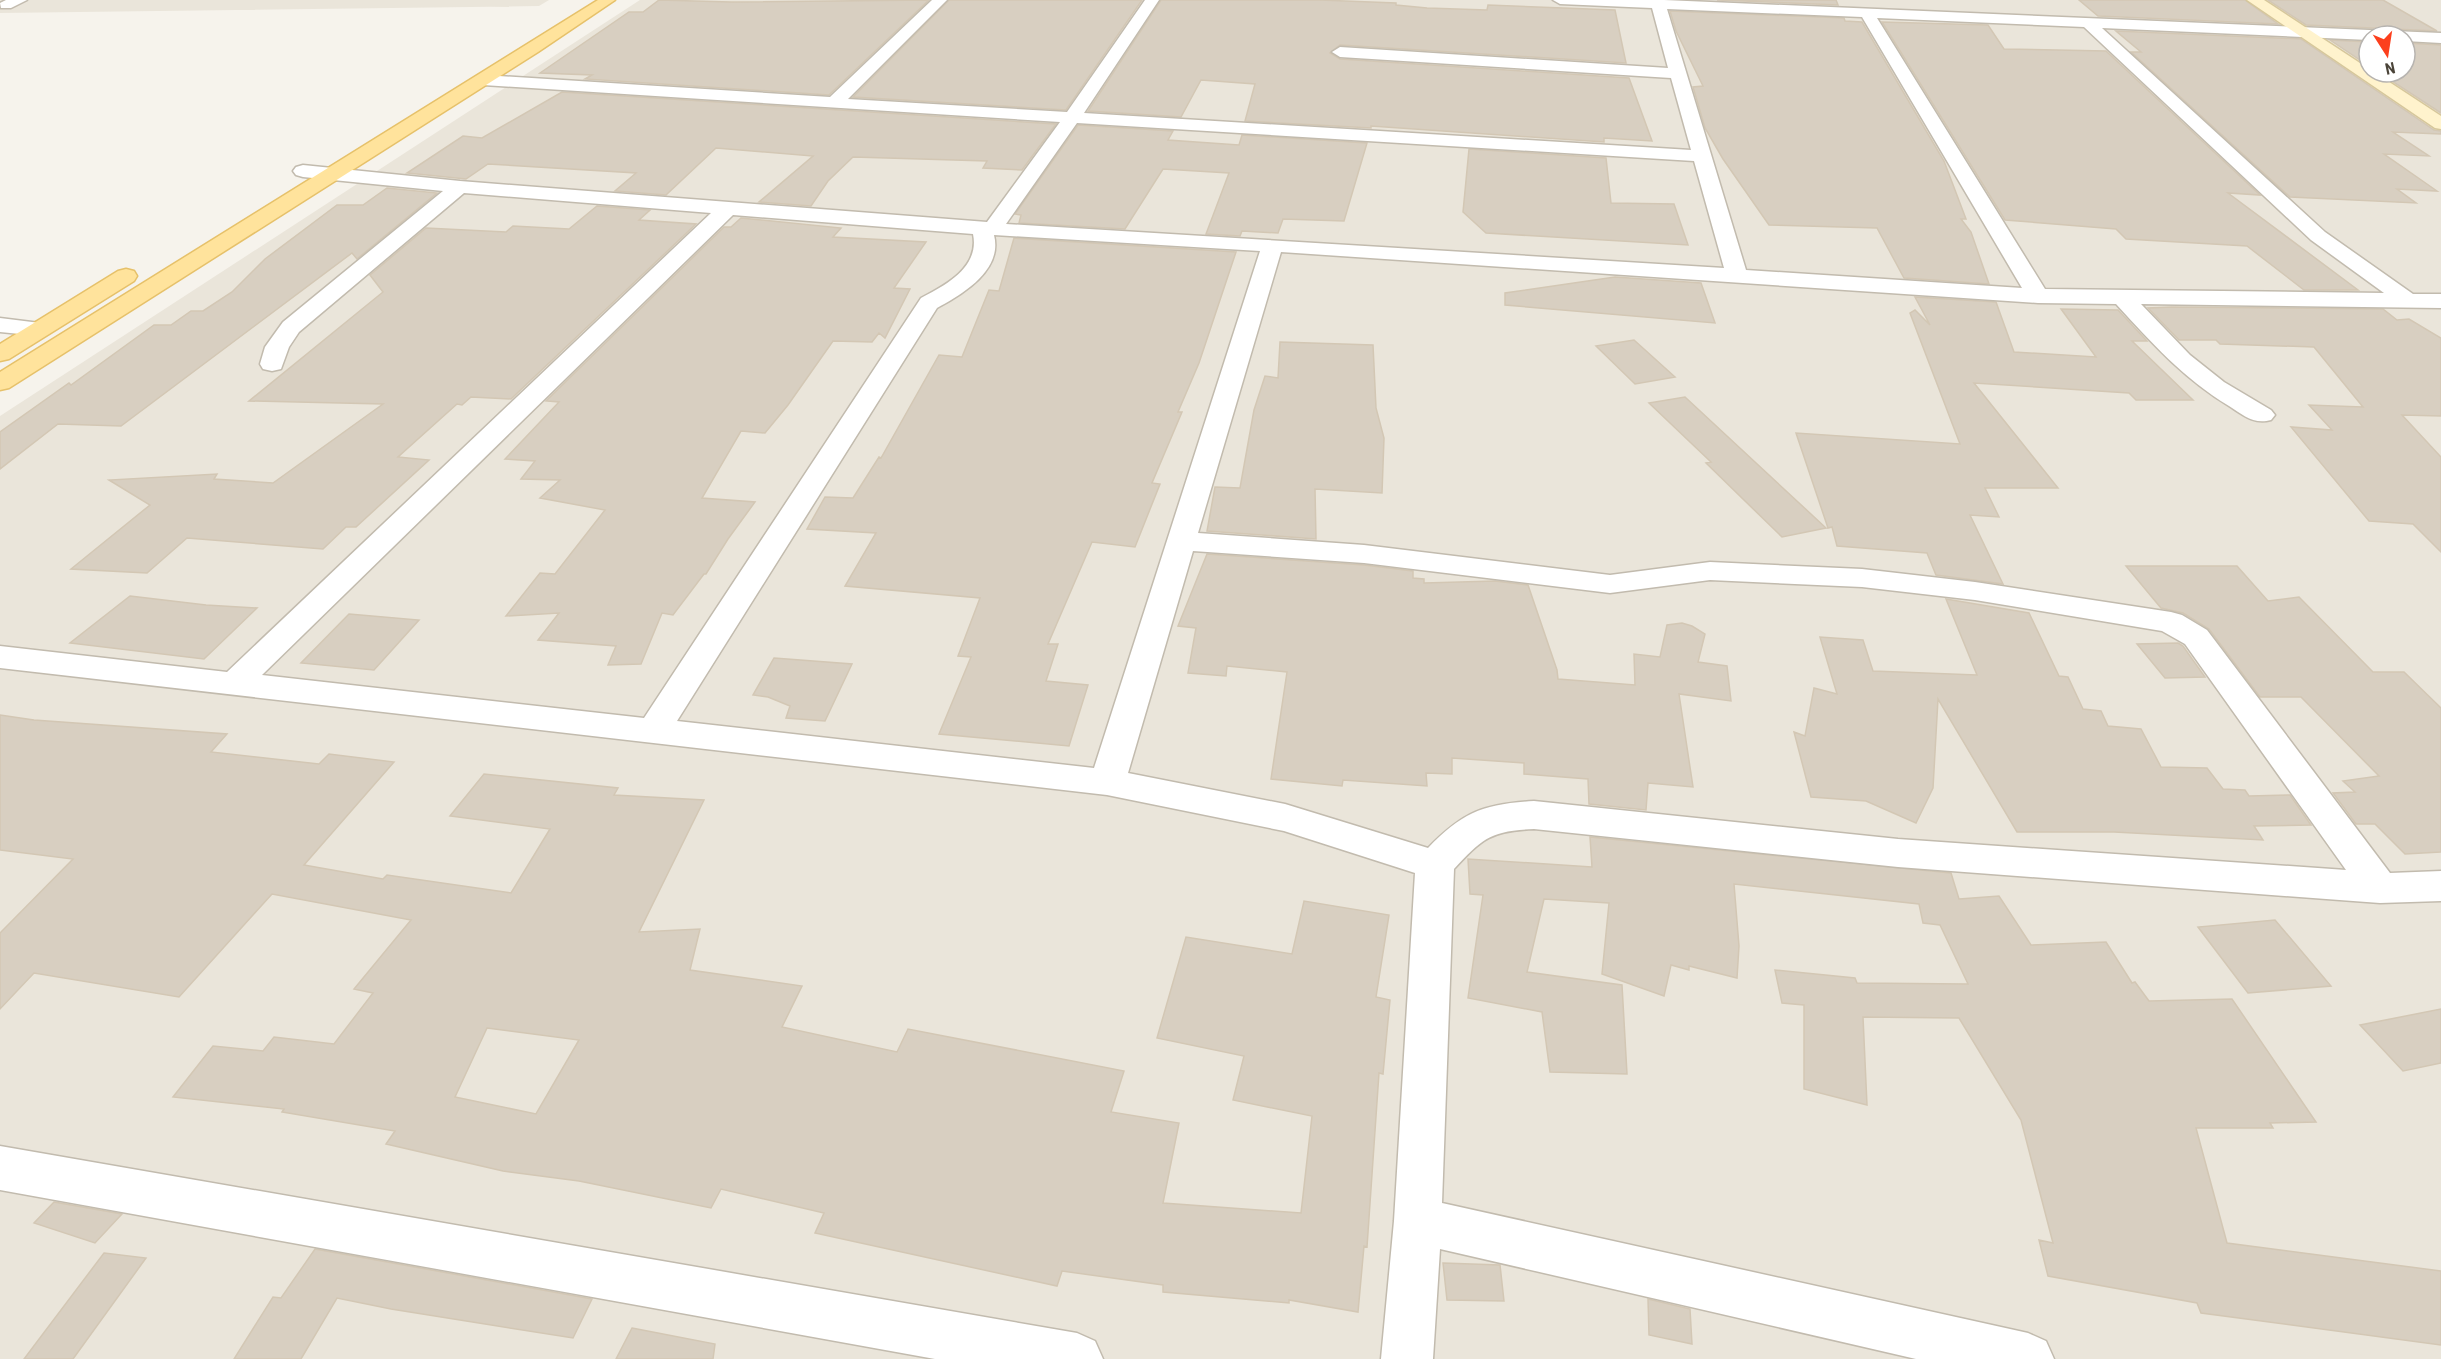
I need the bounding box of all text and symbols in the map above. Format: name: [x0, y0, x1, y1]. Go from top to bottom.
north arrow: [2357, 24, 2417, 84]
text: N: [2383, 58, 2397, 78]

